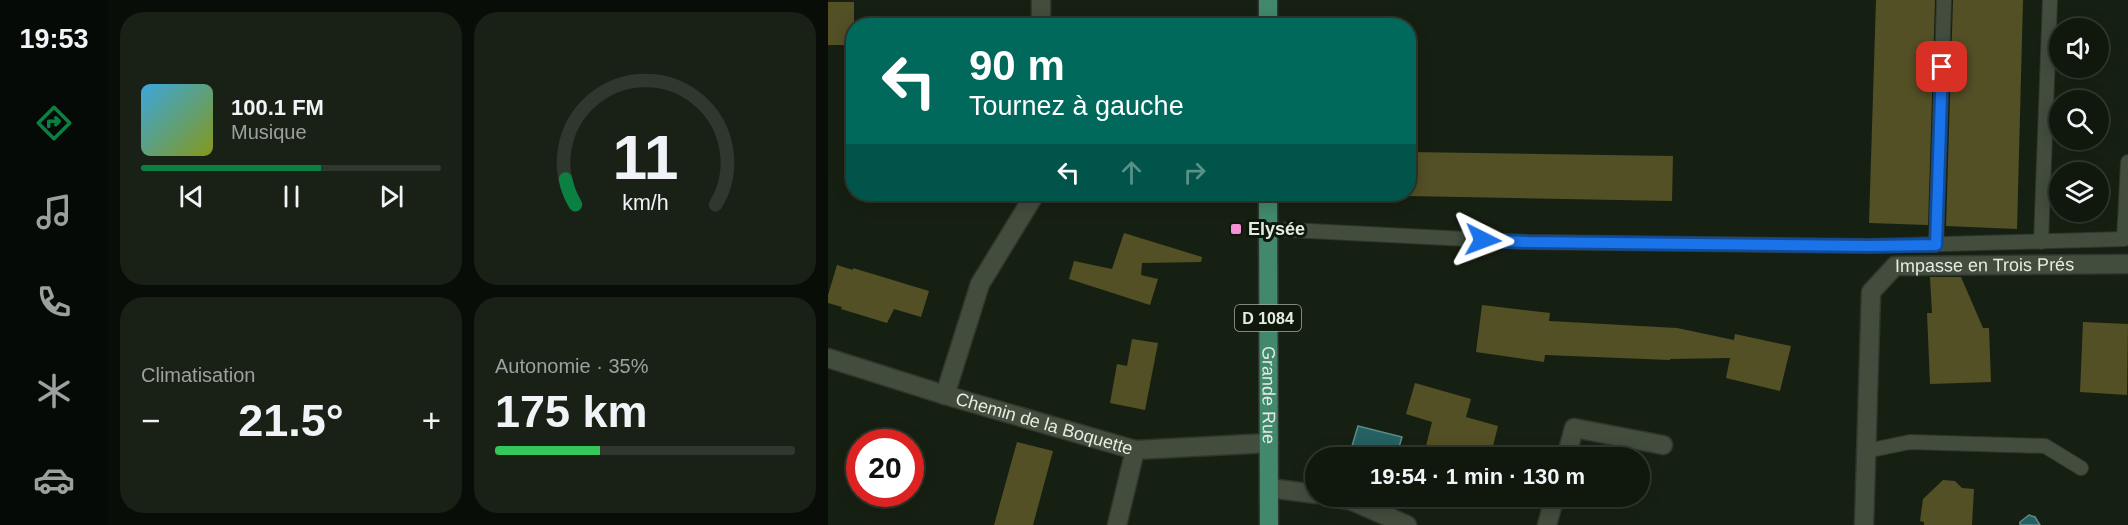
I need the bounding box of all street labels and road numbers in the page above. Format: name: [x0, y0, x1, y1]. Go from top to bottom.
street label: Impasse en Trois Prés: [1895, 254, 2074, 276]
road number: D 1084: [1235, 305, 1301, 331]
street label: Grande Rue: [1258, 346, 1279, 444]
street label: Chemin de la Boquette: [953, 389, 1135, 459]

